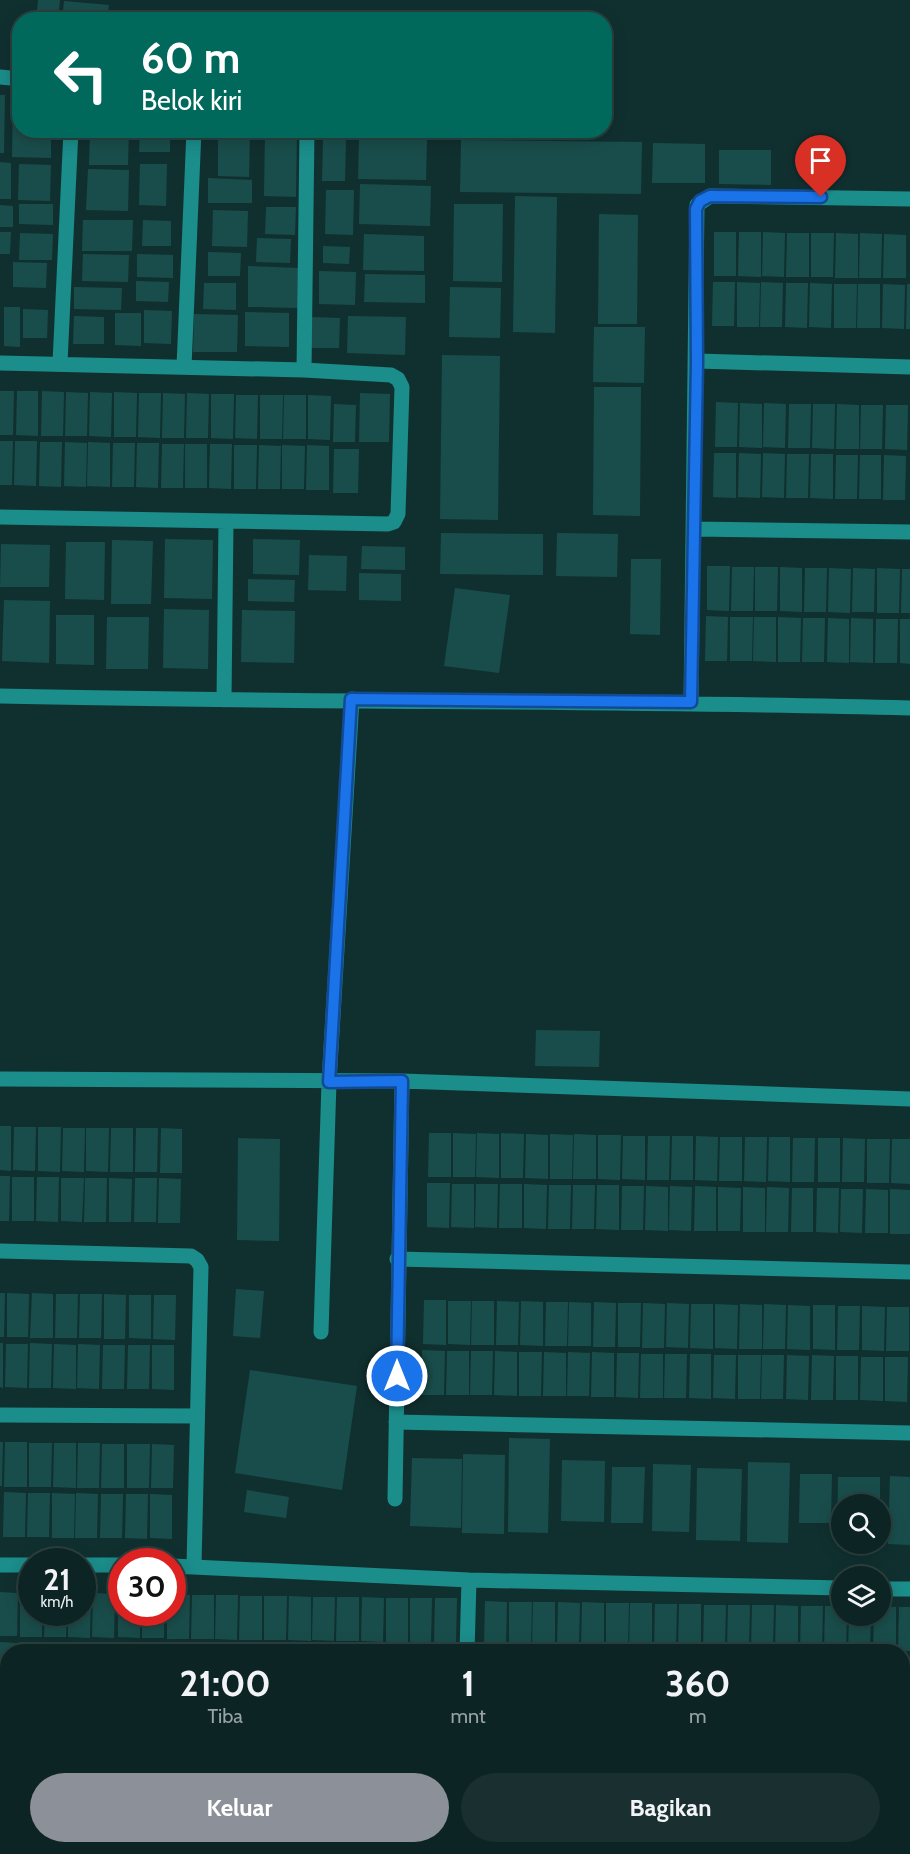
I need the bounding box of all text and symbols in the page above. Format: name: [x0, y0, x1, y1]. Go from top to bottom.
text: 60 m: [141, 32, 240, 84]
icon: left: [42, 36, 120, 114]
text: Belok kiri: [141, 84, 242, 117]
pin: [795, 135, 846, 197]
icon: arrive: [804, 144, 837, 177]
position arrow: [365, 1344, 429, 1408]
map controls: [831, 1494, 891, 1626]
button: search: [831, 1494, 891, 1554]
speed limit sign: 30: [108, 1548, 186, 1626]
text: 21: [44, 1561, 70, 1598]
button: layers: [831, 1566, 891, 1626]
text: km/h: [41, 1593, 73, 1611]
text: 21:00: [180, 1661, 271, 1705]
text: 1: [461, 1661, 475, 1705]
text: 360: [665, 1661, 730, 1705]
text: Tiba: [207, 1704, 243, 1728]
text: mnt: [450, 1704, 486, 1728]
text: m: [689, 1704, 707, 1728]
button: Keluar: [30, 1773, 449, 1842]
button: Bagikan: [461, 1773, 880, 1842]

